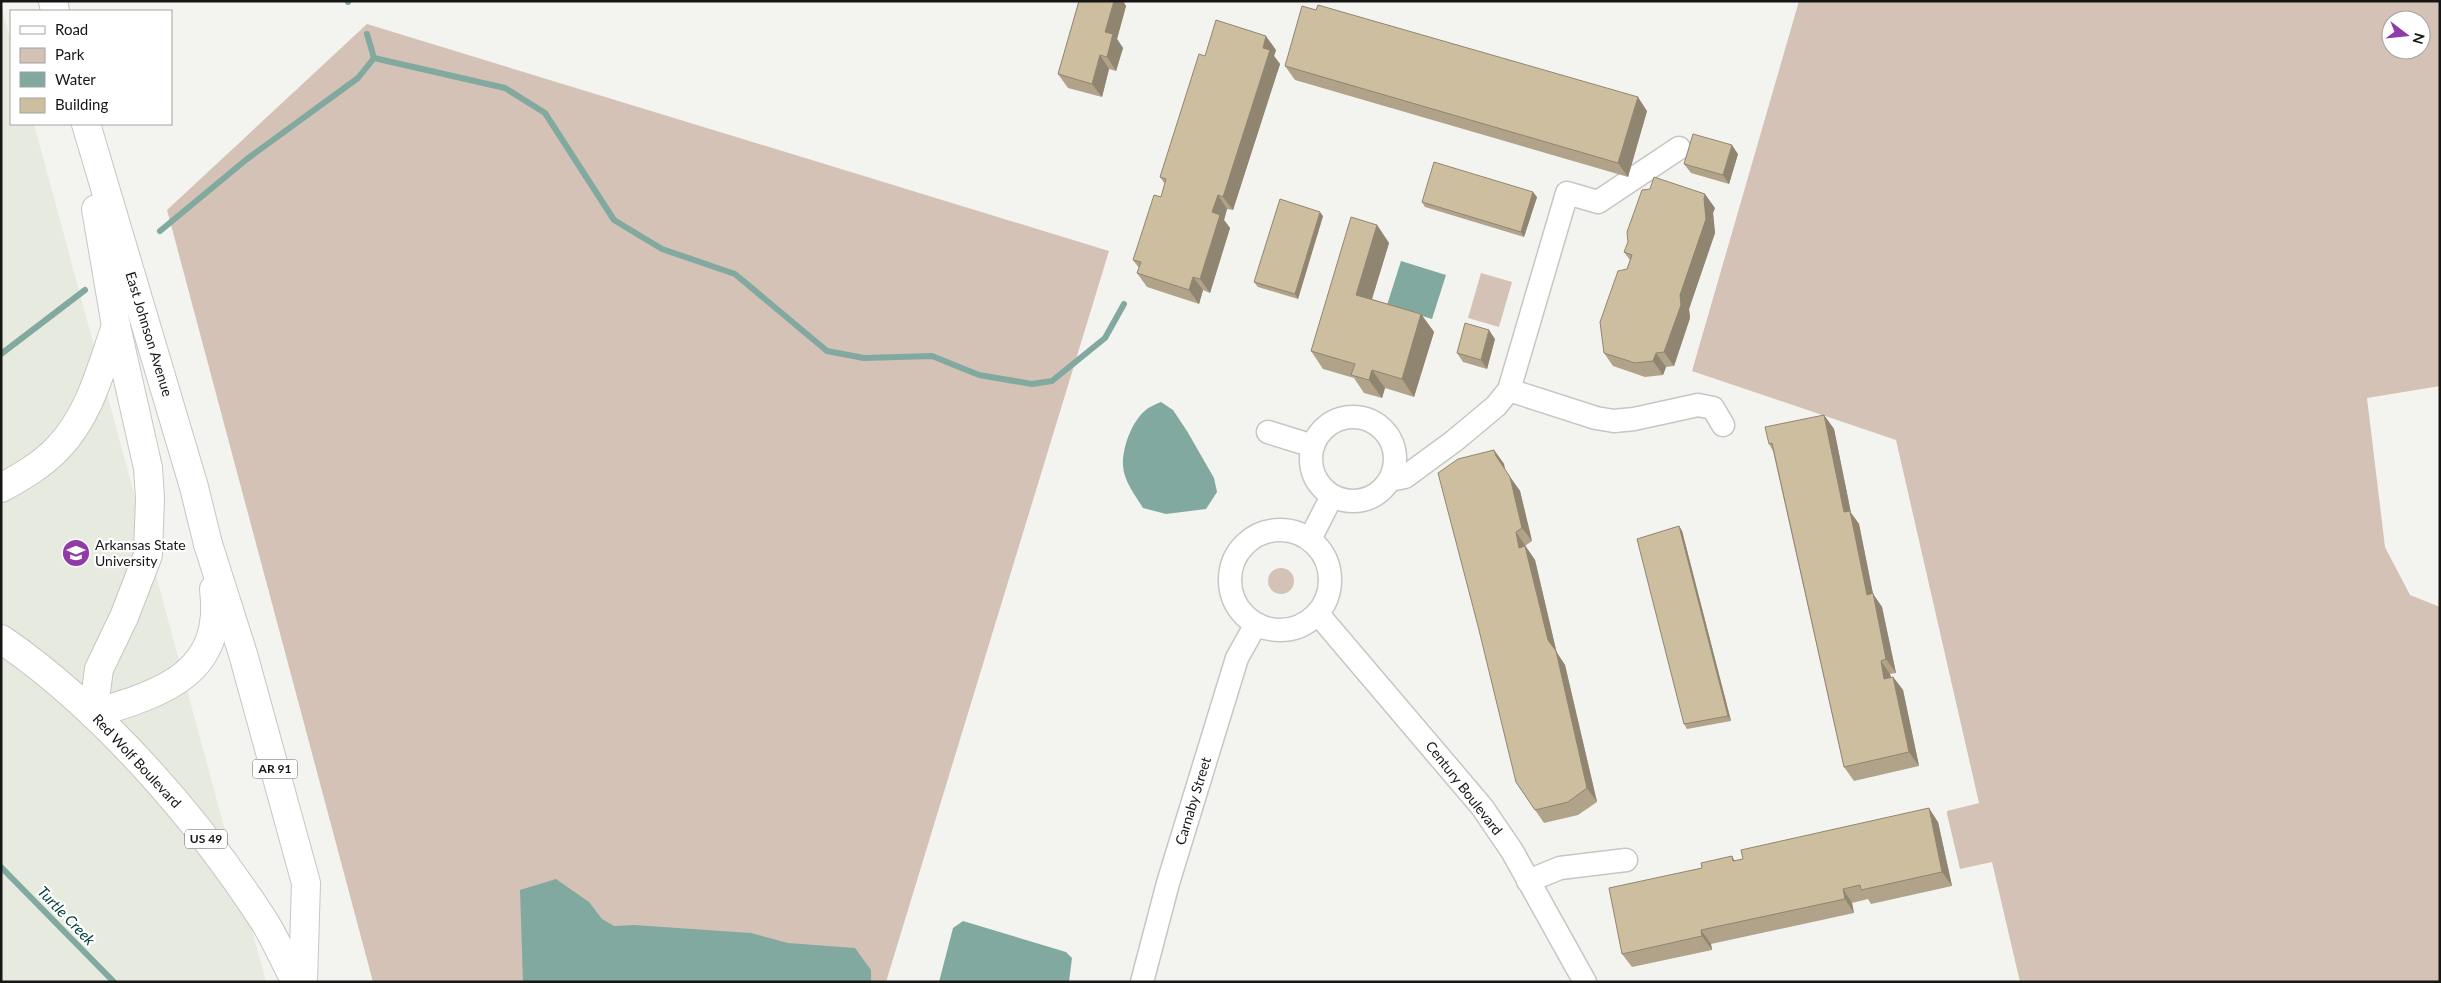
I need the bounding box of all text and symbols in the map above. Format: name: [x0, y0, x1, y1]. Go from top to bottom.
legend: [10, 10, 172, 125]
north arrow: [2381, 10, 2431, 60]
text: Road: [55, 20, 88, 38]
text: N: [2409, 31, 2429, 46]
text: Park: [55, 45, 85, 63]
text: Water: [55, 70, 96, 88]
text: Building: [55, 95, 108, 113]
street label: East Johnson Avenue: [122, 269, 177, 398]
place label: Arkansas State University: [95, 536, 186, 569]
school or university icon: Arkansas State University: [61, 538, 91, 568]
street label: Red Wolf Boulevard: [90, 710, 185, 811]
street label: Century Boulevard: [1422, 737, 1506, 838]
street label: Carnaby Street: [1171, 755, 1214, 847]
road number: AR 91: [252, 760, 298, 779]
road number: US 49: [185, 830, 227, 849]
water label: Turtle Creek: [34, 882, 100, 949]

